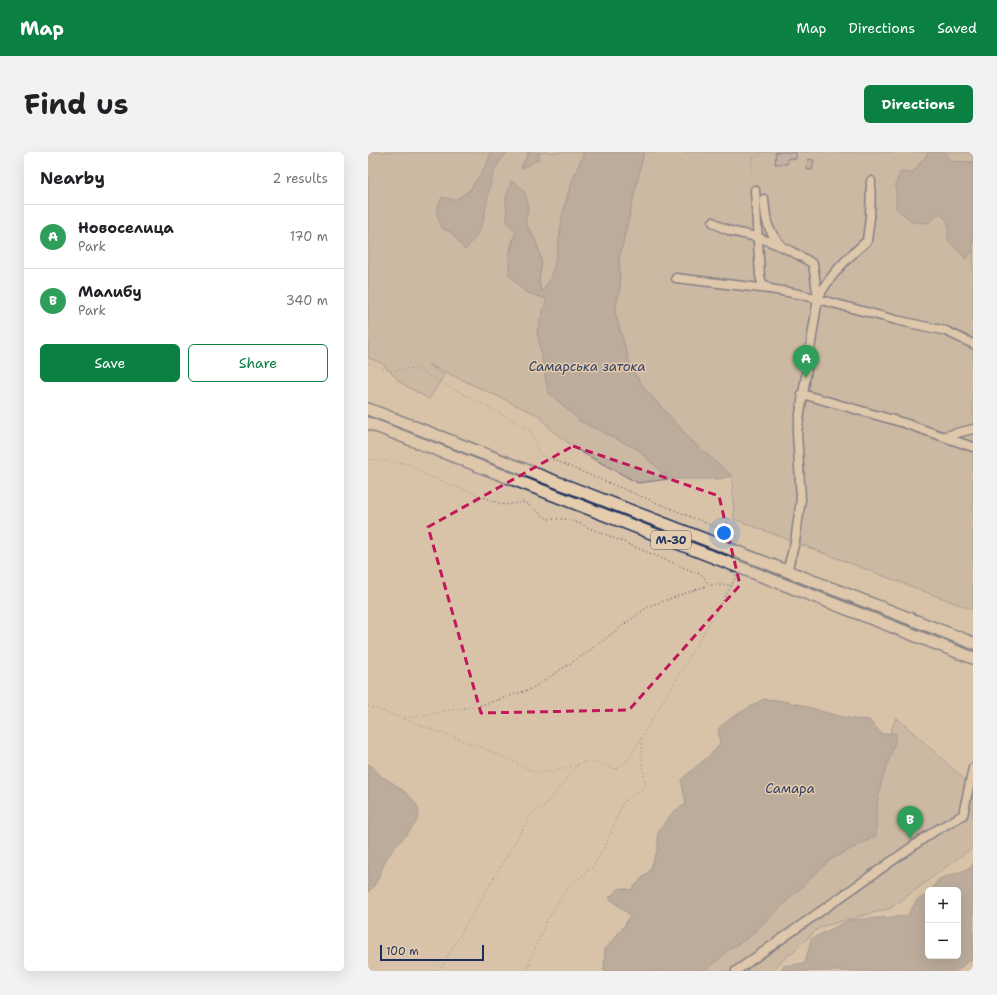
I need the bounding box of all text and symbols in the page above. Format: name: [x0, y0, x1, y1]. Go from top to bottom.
text: Map: [20, 16, 64, 41]
text: Map: [797, 19, 827, 37]
text: Directions: [849, 19, 915, 37]
text: Saved: [937, 19, 977, 37]
text: Find us: [24, 85, 129, 123]
button: Directions: [864, 85, 973, 123]
text: Nearby: [40, 167, 105, 189]
text: 2 results: [272, 170, 328, 187]
text: Новоселица: [78, 218, 174, 238]
text: A: [48, 228, 58, 245]
text: 170 m: [290, 228, 328, 245]
text: Park: [78, 238, 106, 255]
text: Малибу: [78, 282, 142, 302]
text: B: [49, 292, 57, 309]
text: 340 m: [286, 292, 328, 309]
text: Park: [78, 302, 106, 319]
button: Save: [40, 344, 180, 382]
button: Share: [188, 344, 328, 382]
pin: A: [793, 345, 819, 378]
water label: Самарська затока: [528, 358, 646, 375]
your location: [714, 523, 734, 543]
road number: М-30: [651, 531, 691, 549]
water label: Самара: [765, 780, 815, 797]
pin: B: [897, 806, 923, 839]
map controls: [925, 887, 961, 959]
button: +: [925, 887, 961, 923]
button: −: [925, 923, 961, 959]
scale bar: [380, 943, 484, 962]
text: 100 m: [386, 944, 419, 959]

